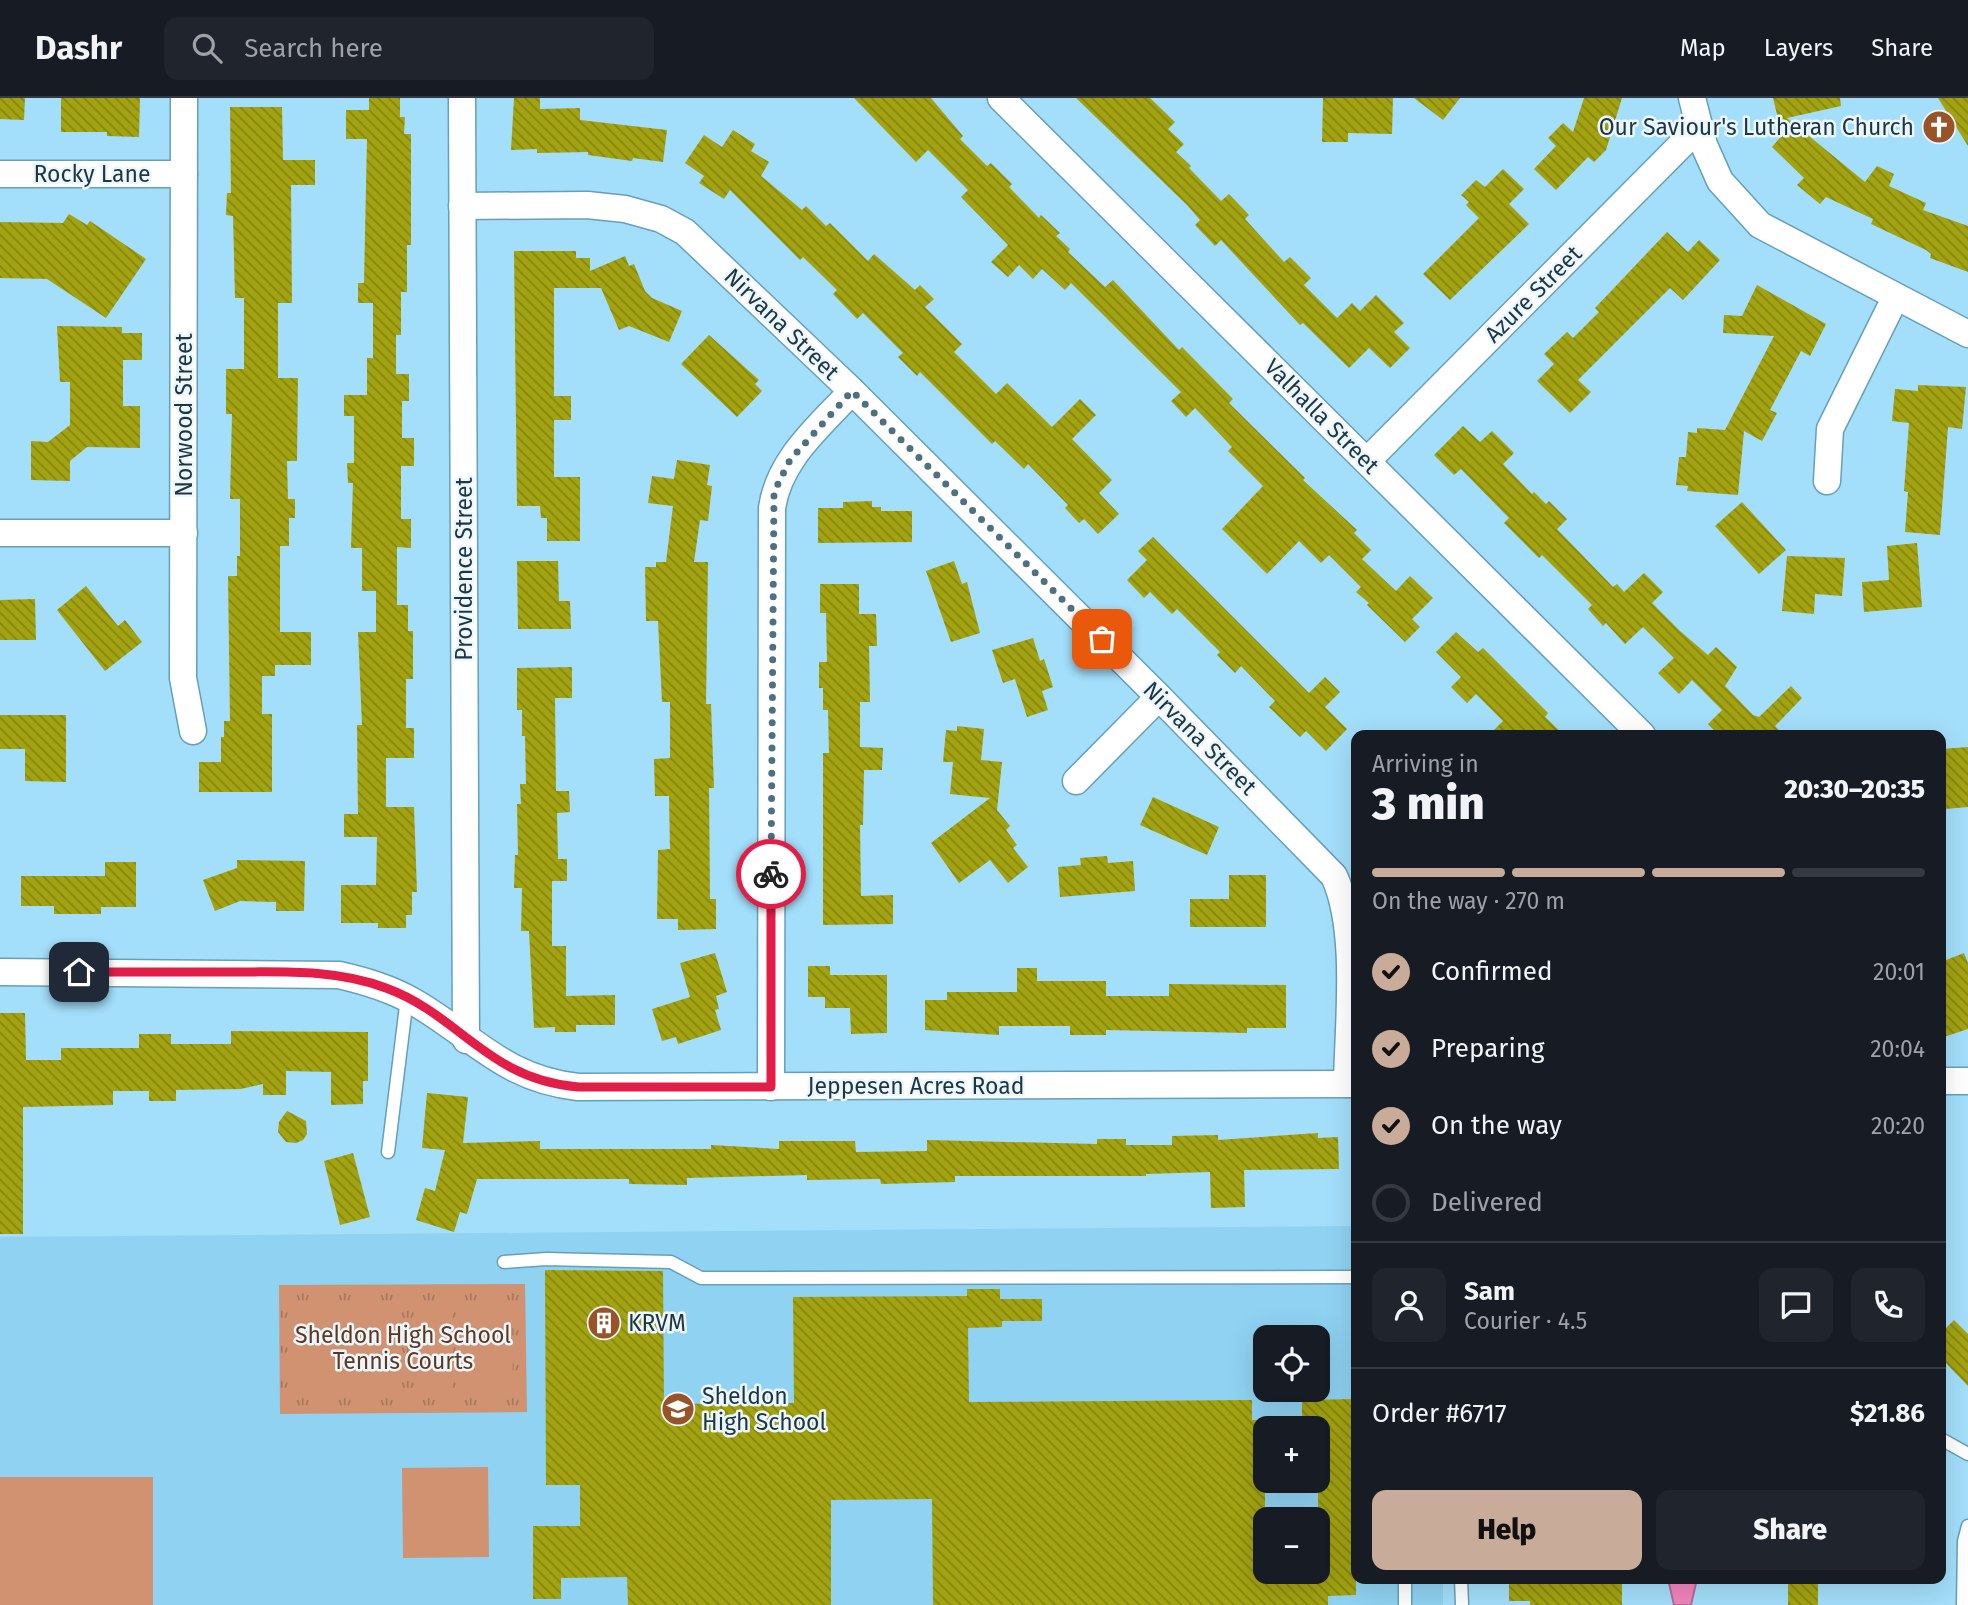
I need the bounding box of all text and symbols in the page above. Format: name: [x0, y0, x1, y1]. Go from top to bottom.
search box: [164, 17, 654, 80]
text: Dashr: [35, 28, 122, 68]
icon: search: [188, 29, 226, 67]
text: Search here: [244, 33, 383, 64]
text: Map: [1680, 34, 1726, 62]
text: Layers: [1764, 34, 1833, 62]
text: Share: [1871, 34, 1933, 62]
church icon: Our Saviour's Lutheran Church: [1920, 108, 1958, 146]
place label: Our Saviour's Lutheran Church: [1599, 113, 1914, 141]
street label: Rocky Lane: [34, 160, 150, 188]
street label: Azure Street: [1479, 239, 1588, 348]
street label: Nirvana Street: [719, 262, 846, 386]
street label: Norwood Street: [170, 332, 198, 497]
street label: Valhalla Street: [1259, 353, 1386, 480]
street label: Providence Street: [450, 477, 478, 661]
pin: [1072, 609, 1132, 669]
icon: bag: [1083, 620, 1121, 658]
street label: Nirvana Street: [1137, 675, 1263, 801]
text: Arriving in: [1372, 750, 1479, 778]
text: 20:30–20:35: [1784, 774, 1925, 805]
text: 3 min: [1372, 776, 1485, 831]
courier: [736, 839, 806, 909]
icon: bike: [752, 855, 790, 893]
text: On the way · 270 m: [1372, 887, 1565, 915]
pin: [49, 942, 109, 1002]
icon: home: [60, 953, 98, 991]
icon: check: [1372, 953, 1410, 991]
text: Confirmed: [1431, 956, 1552, 987]
text: 20:01: [1873, 958, 1925, 986]
icon: check: [1372, 1030, 1410, 1068]
text: Preparing: [1431, 1033, 1544, 1064]
text: 20:04: [1870, 1035, 1925, 1063]
street label: Jeppesen Acres Road: [807, 1072, 1025, 1100]
icon: check: [1372, 1107, 1410, 1145]
text: On the way: [1431, 1110, 1562, 1141]
text: 20:20: [1871, 1112, 1925, 1140]
text: Delivered: [1431, 1187, 1543, 1218]
button: person: [1372, 1268, 1446, 1342]
button: chat: [1759, 1268, 1833, 1342]
button: phone: [1851, 1268, 1925, 1342]
text: Sam: [1464, 1276, 1515, 1307]
building icon: KRVM: [585, 1304, 623, 1342]
text: Courier · 4.5: [1464, 1307, 1587, 1335]
place label: KRVM: [628, 1309, 686, 1337]
park label: Sheldon High School Tennis Courts: [295, 1321, 511, 1375]
map controls: [1253, 1325, 1330, 1584]
button: locate: [1253, 1325, 1330, 1402]
place label: Sheldon High School: [702, 1382, 827, 1436]
school or university icon: Sheldon High School: [659, 1390, 697, 1428]
text: Order #6717: [1372, 1398, 1506, 1429]
text: $21.86: [1850, 1398, 1925, 1429]
button: +: [1253, 1416, 1330, 1493]
button: Help: [1372, 1490, 1642, 1570]
button: Share: [1656, 1490, 1925, 1570]
button: −: [1253, 1507, 1330, 1584]

